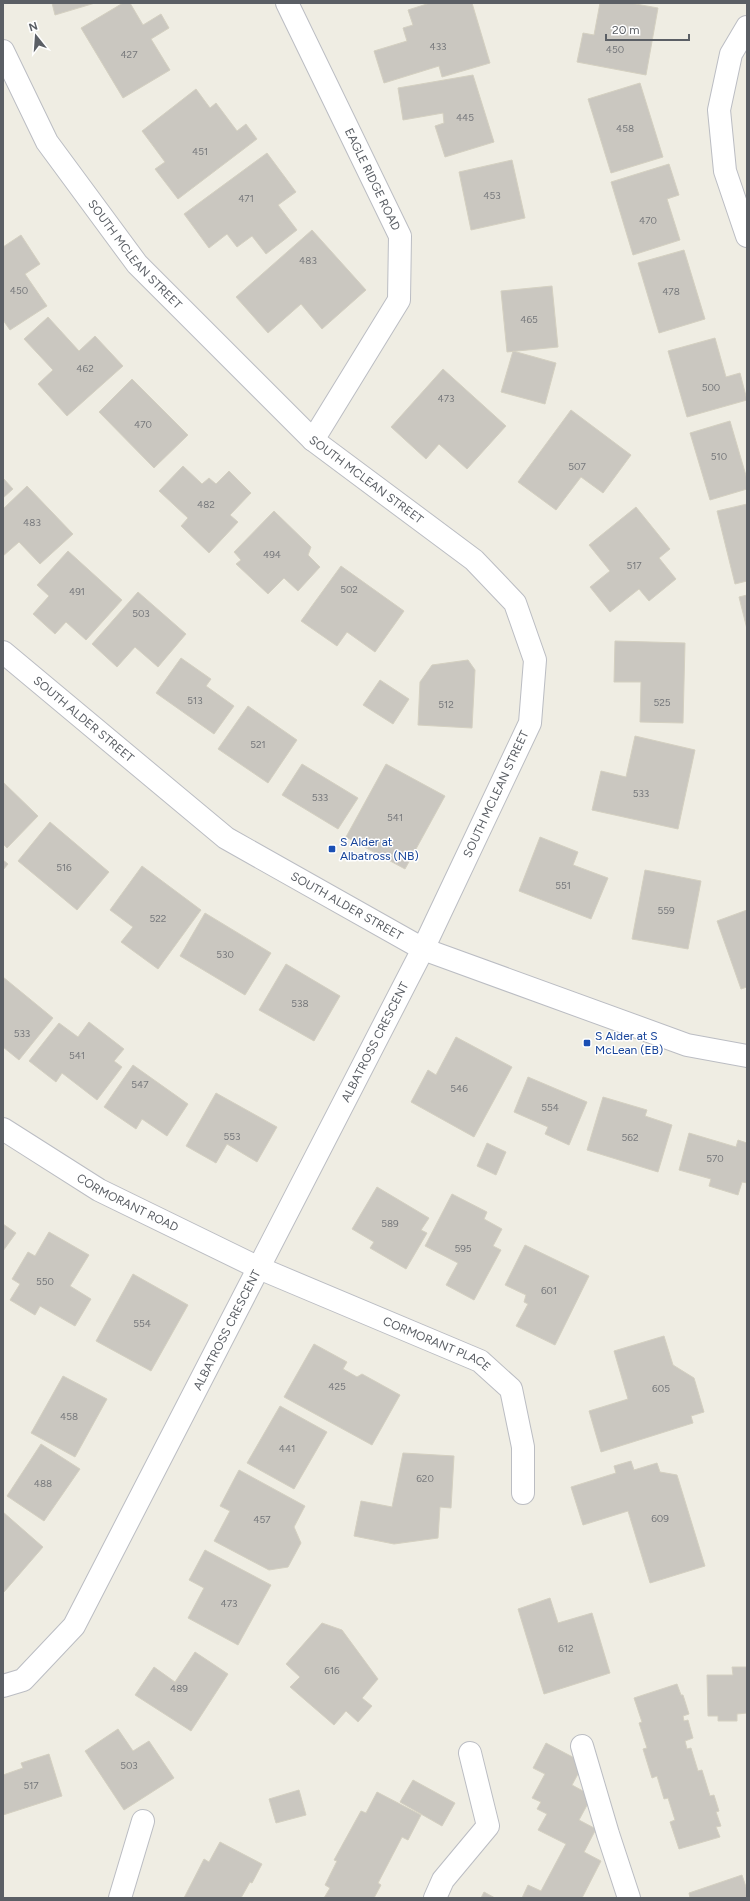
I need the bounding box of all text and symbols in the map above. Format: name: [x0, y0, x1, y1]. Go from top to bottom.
north arrow: [16, 16, 56, 56]
scale bar: [606, 16, 689, 42]
text: N: [27, 19, 39, 34]
text: 20 m: [612, 23, 640, 37]
house number: 433: [429, 40, 447, 53]
house number: 450: [606, 43, 624, 56]
house number: 427: [120, 48, 138, 61]
house number: 445: [456, 111, 474, 124]
house number: 458: [616, 122, 634, 135]
street label: EAGLE RIDGE ROAD: [342, 126, 403, 233]
house number: 451: [192, 145, 208, 158]
house number: 453: [483, 189, 501, 202]
house number: 471: [238, 192, 254, 205]
street label: SOUTH MCLEAN STREET: [85, 197, 185, 312]
house number: 470: [639, 214, 657, 227]
house number: 483: [299, 254, 317, 267]
house number: 450: [10, 284, 28, 297]
house number: 478: [662, 285, 680, 298]
house number: 465: [520, 313, 538, 326]
house number: 462: [76, 362, 94, 375]
house number: 500: [702, 381, 720, 394]
house number: 473: [437, 392, 455, 405]
house number: 470: [134, 418, 152, 431]
street label: SOUTH MCLEAN STREET: [307, 433, 426, 527]
house number: 510: [711, 450, 727, 463]
house number: 507: [568, 460, 586, 473]
house number: 482: [197, 498, 215, 511]
house number: 483: [23, 516, 41, 529]
house number: 494: [263, 548, 281, 561]
house number: 517: [626, 559, 642, 572]
house number: 502: [340, 583, 358, 596]
house number: 491: [69, 585, 85, 598]
house number: 503: [132, 607, 150, 620]
street label: SOUTH ALDER STREET: [31, 673, 137, 765]
house number: 513: [187, 694, 203, 707]
house number: 525: [653, 696, 671, 709]
house number: 512: [438, 698, 454, 711]
street label: SOUTH MCLEAN STREET: [460, 728, 532, 860]
house number: 521: [250, 738, 266, 751]
house number: 533: [633, 787, 649, 800]
house number: 533: [312, 791, 328, 804]
house number: 541: [387, 811, 403, 824]
place label: S Alder at Albatross (NB): [340, 835, 419, 863]
marker: S Alder at Albatross (NB): [327, 844, 337, 854]
house number: 516: [56, 861, 72, 874]
street label: SOUTH ALDER STREET: [288, 869, 406, 943]
house number: 551: [555, 879, 571, 892]
house number: 559: [657, 904, 675, 917]
house number: 522: [150, 912, 166, 925]
house number: 530: [216, 948, 234, 961]
street label: ALBATROSS CRESCENT: [339, 979, 412, 1104]
house number: 538: [291, 997, 309, 1010]
house number: 533: [14, 1027, 30, 1040]
place label: S Alder at S McLean (EB): [595, 1029, 663, 1057]
marker: S Alder at S McLean (EB): [582, 1038, 592, 1048]
house number: 541: [69, 1049, 85, 1062]
house number: 547: [131, 1078, 149, 1091]
house number: 546: [450, 1082, 468, 1095]
house number: 554: [541, 1101, 559, 1114]
house number: 553: [224, 1130, 240, 1143]
house number: 562: [622, 1131, 639, 1144]
house number: 570: [706, 1152, 724, 1165]
street label: CORMORANT ROAD: [74, 1171, 181, 1235]
house number: 589: [381, 1217, 399, 1230]
house number: 595: [454, 1242, 472, 1255]
street label: ALBATROSS CRESCENT: [191, 1267, 264, 1392]
house number: 550: [36, 1275, 54, 1288]
house number: 601: [541, 1284, 557, 1297]
street label: CORMORANT PLACE: [381, 1314, 493, 1374]
house number: 554: [133, 1317, 151, 1330]
house number: 425: [328, 1380, 346, 1393]
house number: 605: [652, 1382, 670, 1395]
house number: 458: [60, 1410, 78, 1423]
house number: 441: [279, 1442, 295, 1455]
house number: 620: [416, 1472, 434, 1485]
house number: 488: [34, 1477, 52, 1490]
house number: 609: [651, 1512, 669, 1525]
house number: 457: [253, 1513, 271, 1526]
house number: 473: [220, 1597, 238, 1610]
house number: 612: [558, 1642, 574, 1655]
house number: 616: [324, 1664, 340, 1677]
house number: 489: [170, 1682, 188, 1695]
house number: 503: [120, 1759, 138, 1772]
house number: 517: [23, 1779, 39, 1792]

